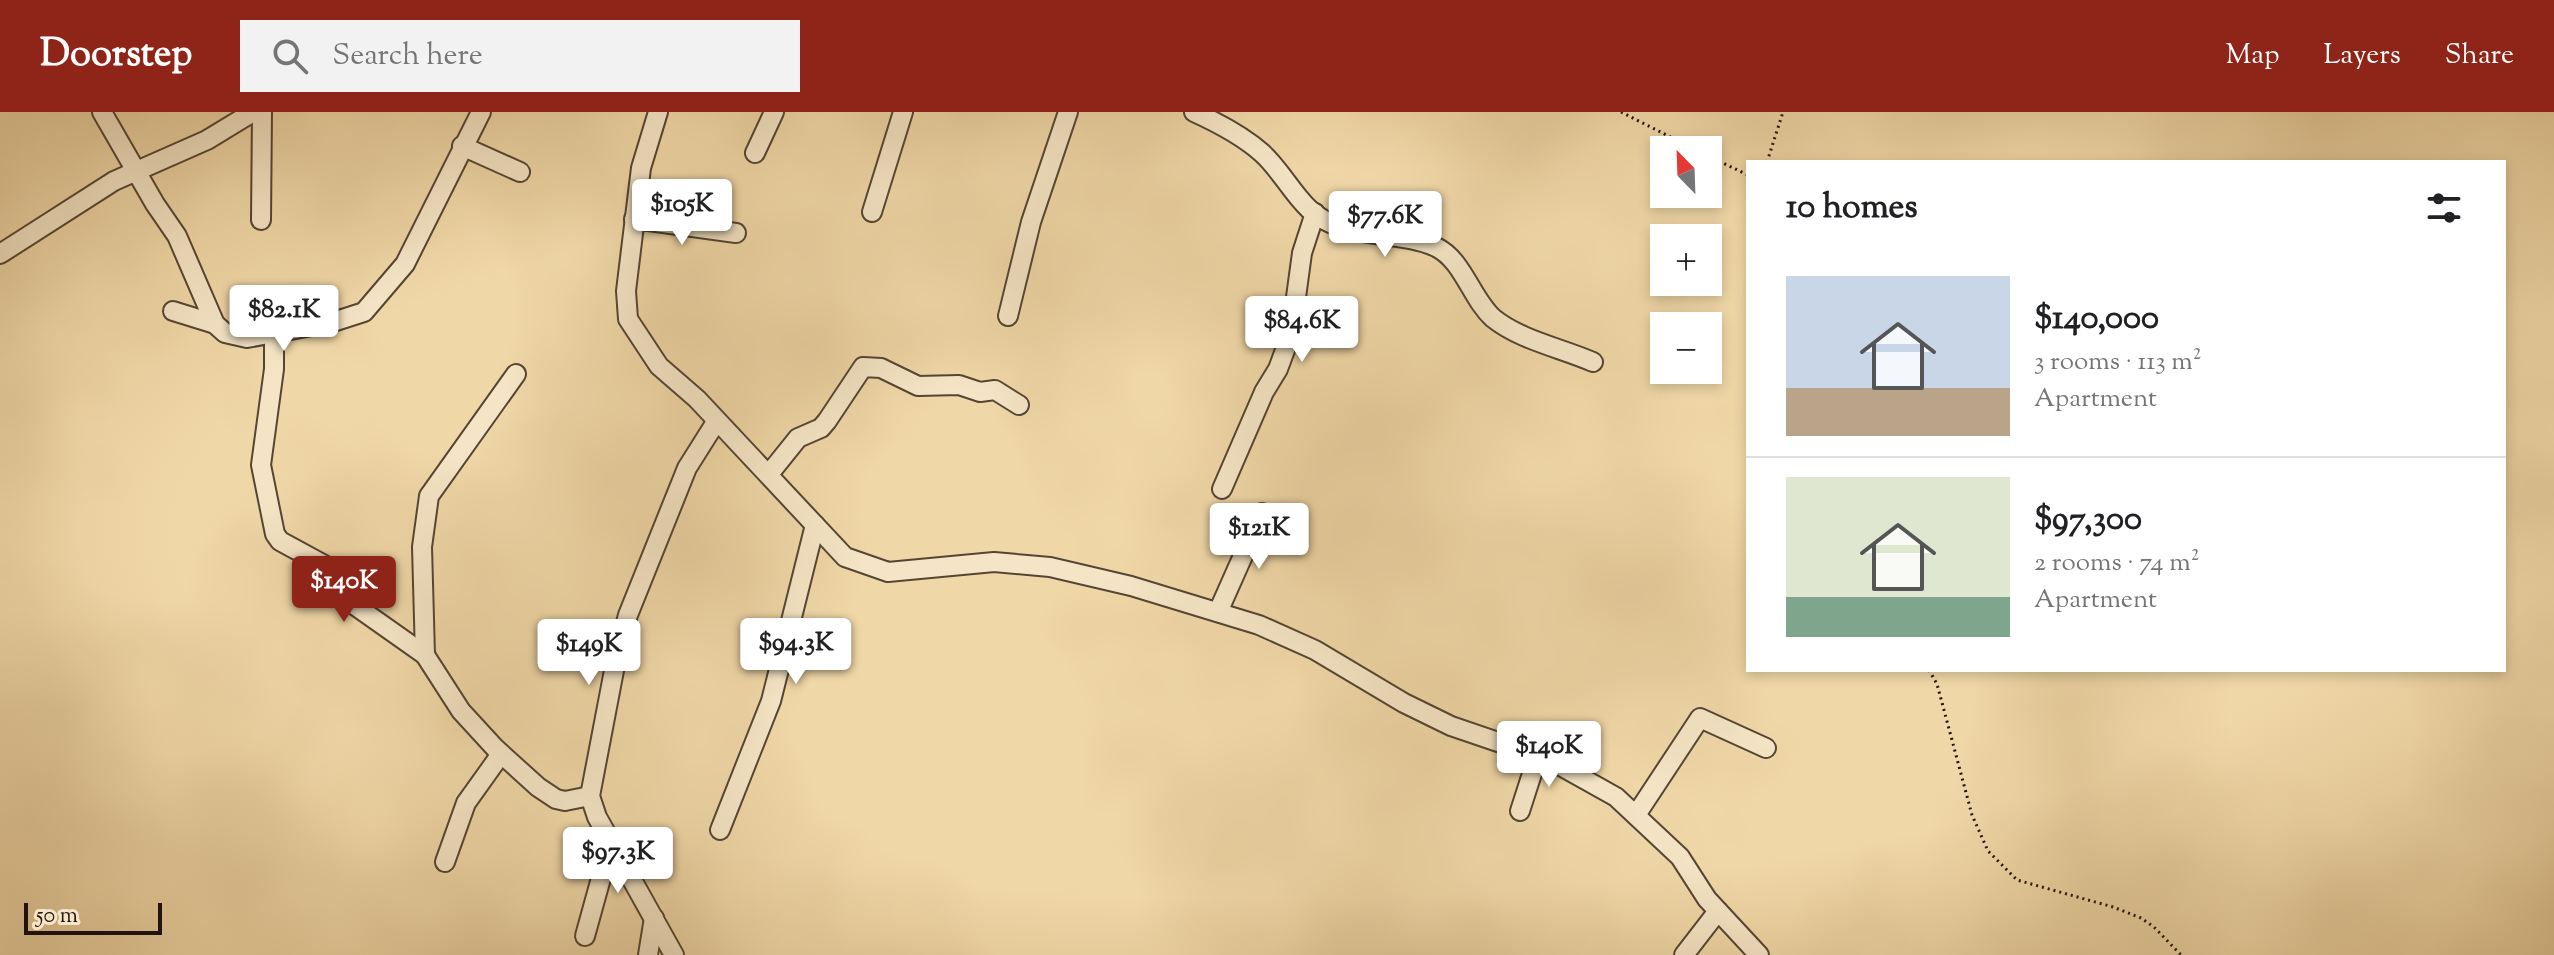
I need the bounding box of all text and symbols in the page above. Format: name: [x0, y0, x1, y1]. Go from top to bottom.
search box: [240, 20, 800, 92]
text: Doorstep: [40, 29, 192, 83]
icon: search: [268, 34, 312, 78]
text: Search here: [332, 35, 483, 78]
text: Map: [2226, 36, 2279, 76]
text: Layers: [2323, 36, 2401, 76]
text: Share: [2445, 36, 2514, 76]
north arrow: [1650, 136, 1722, 208]
map controls: [1650, 136, 1722, 384]
pin: $105K: [626, 179, 738, 247]
text: 10 homes: [1786, 184, 1918, 233]
text: $105K: [650, 186, 714, 223]
icon: filters: [2422, 186, 2466, 230]
pin: $77.6K: [1320, 191, 1450, 259]
text: $77.6K: [1347, 198, 1423, 235]
button: +: [1650, 224, 1722, 296]
pin: $82.1K: [219, 285, 349, 353]
text: $82.1K: [248, 292, 320, 329]
text: $140,000: [2034, 295, 2159, 344]
pin: $84.6K: [1237, 296, 1367, 364]
text: $84.6K: [1263, 303, 1341, 340]
icon: home: [1850, 308, 1946, 404]
button: −: [1650, 312, 1722, 384]
text: 3 rooms · 113 m²: [2034, 344, 2202, 381]
text: Apartment: [2034, 381, 2157, 418]
text: $97,300: [2034, 496, 2142, 545]
pin: $121K: [1203, 503, 1315, 571]
icon: home: [1850, 509, 1946, 605]
text: $121K: [1228, 510, 1290, 547]
text: 2 rooms · 74 m²: [2034, 545, 2199, 582]
pin: $140K: [288, 556, 400, 624]
text: $140K: [310, 563, 378, 600]
text: Apartment: [2034, 582, 2157, 619]
pin: $94.3K: [731, 618, 861, 686]
pin: $149K: [533, 619, 645, 687]
text: $94.3K: [758, 625, 834, 662]
text: $149K: [555, 626, 623, 663]
pin: $140K: [1493, 721, 1605, 789]
text: $140K: [1515, 728, 1583, 765]
pin: $97.3K: [553, 827, 683, 895]
text: $97.3K: [581, 834, 655, 871]
scale bar: [24, 899, 162, 935]
text: 50 m: [36, 901, 78, 933]

